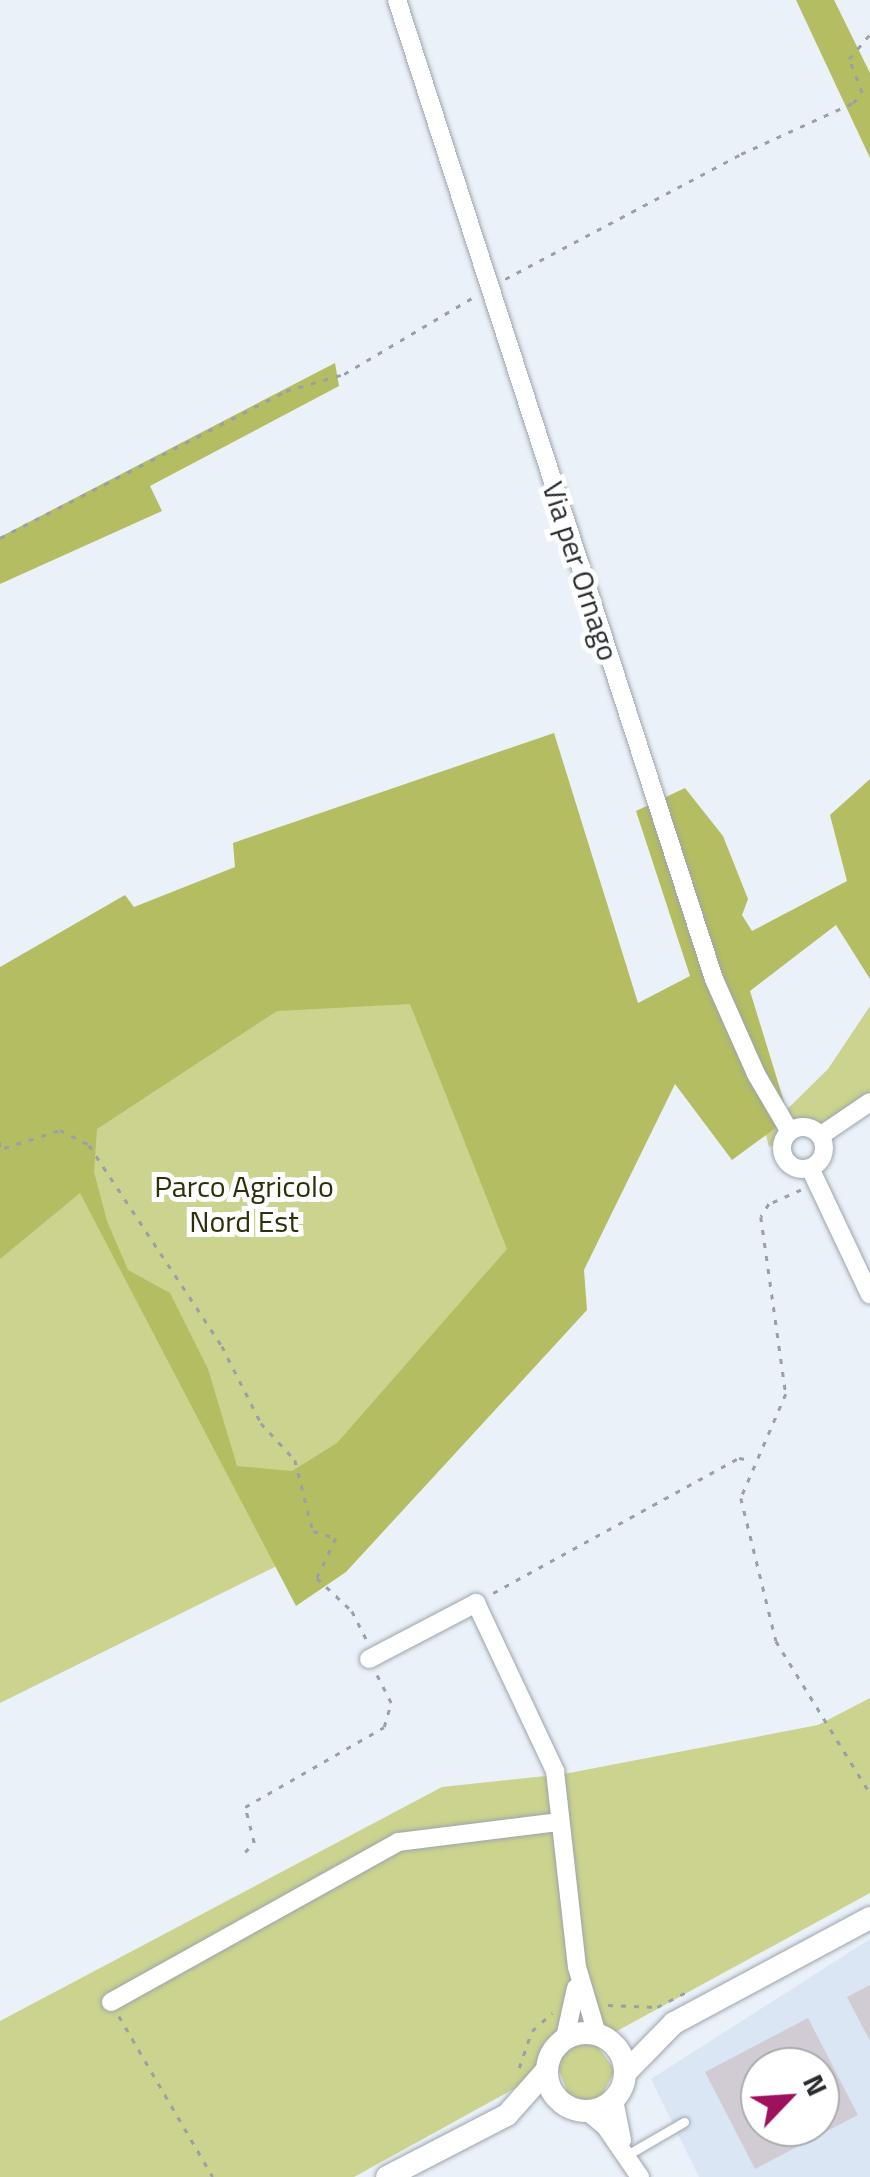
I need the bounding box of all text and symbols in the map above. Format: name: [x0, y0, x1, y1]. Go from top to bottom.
street label: Via per Ornago: [535, 477, 627, 665]
park label: Parco Agricolo Nord Est: [154, 1168, 334, 1238]
north arrow: [740, 2047, 840, 2147]
text: N: [792, 2067, 839, 2103]

